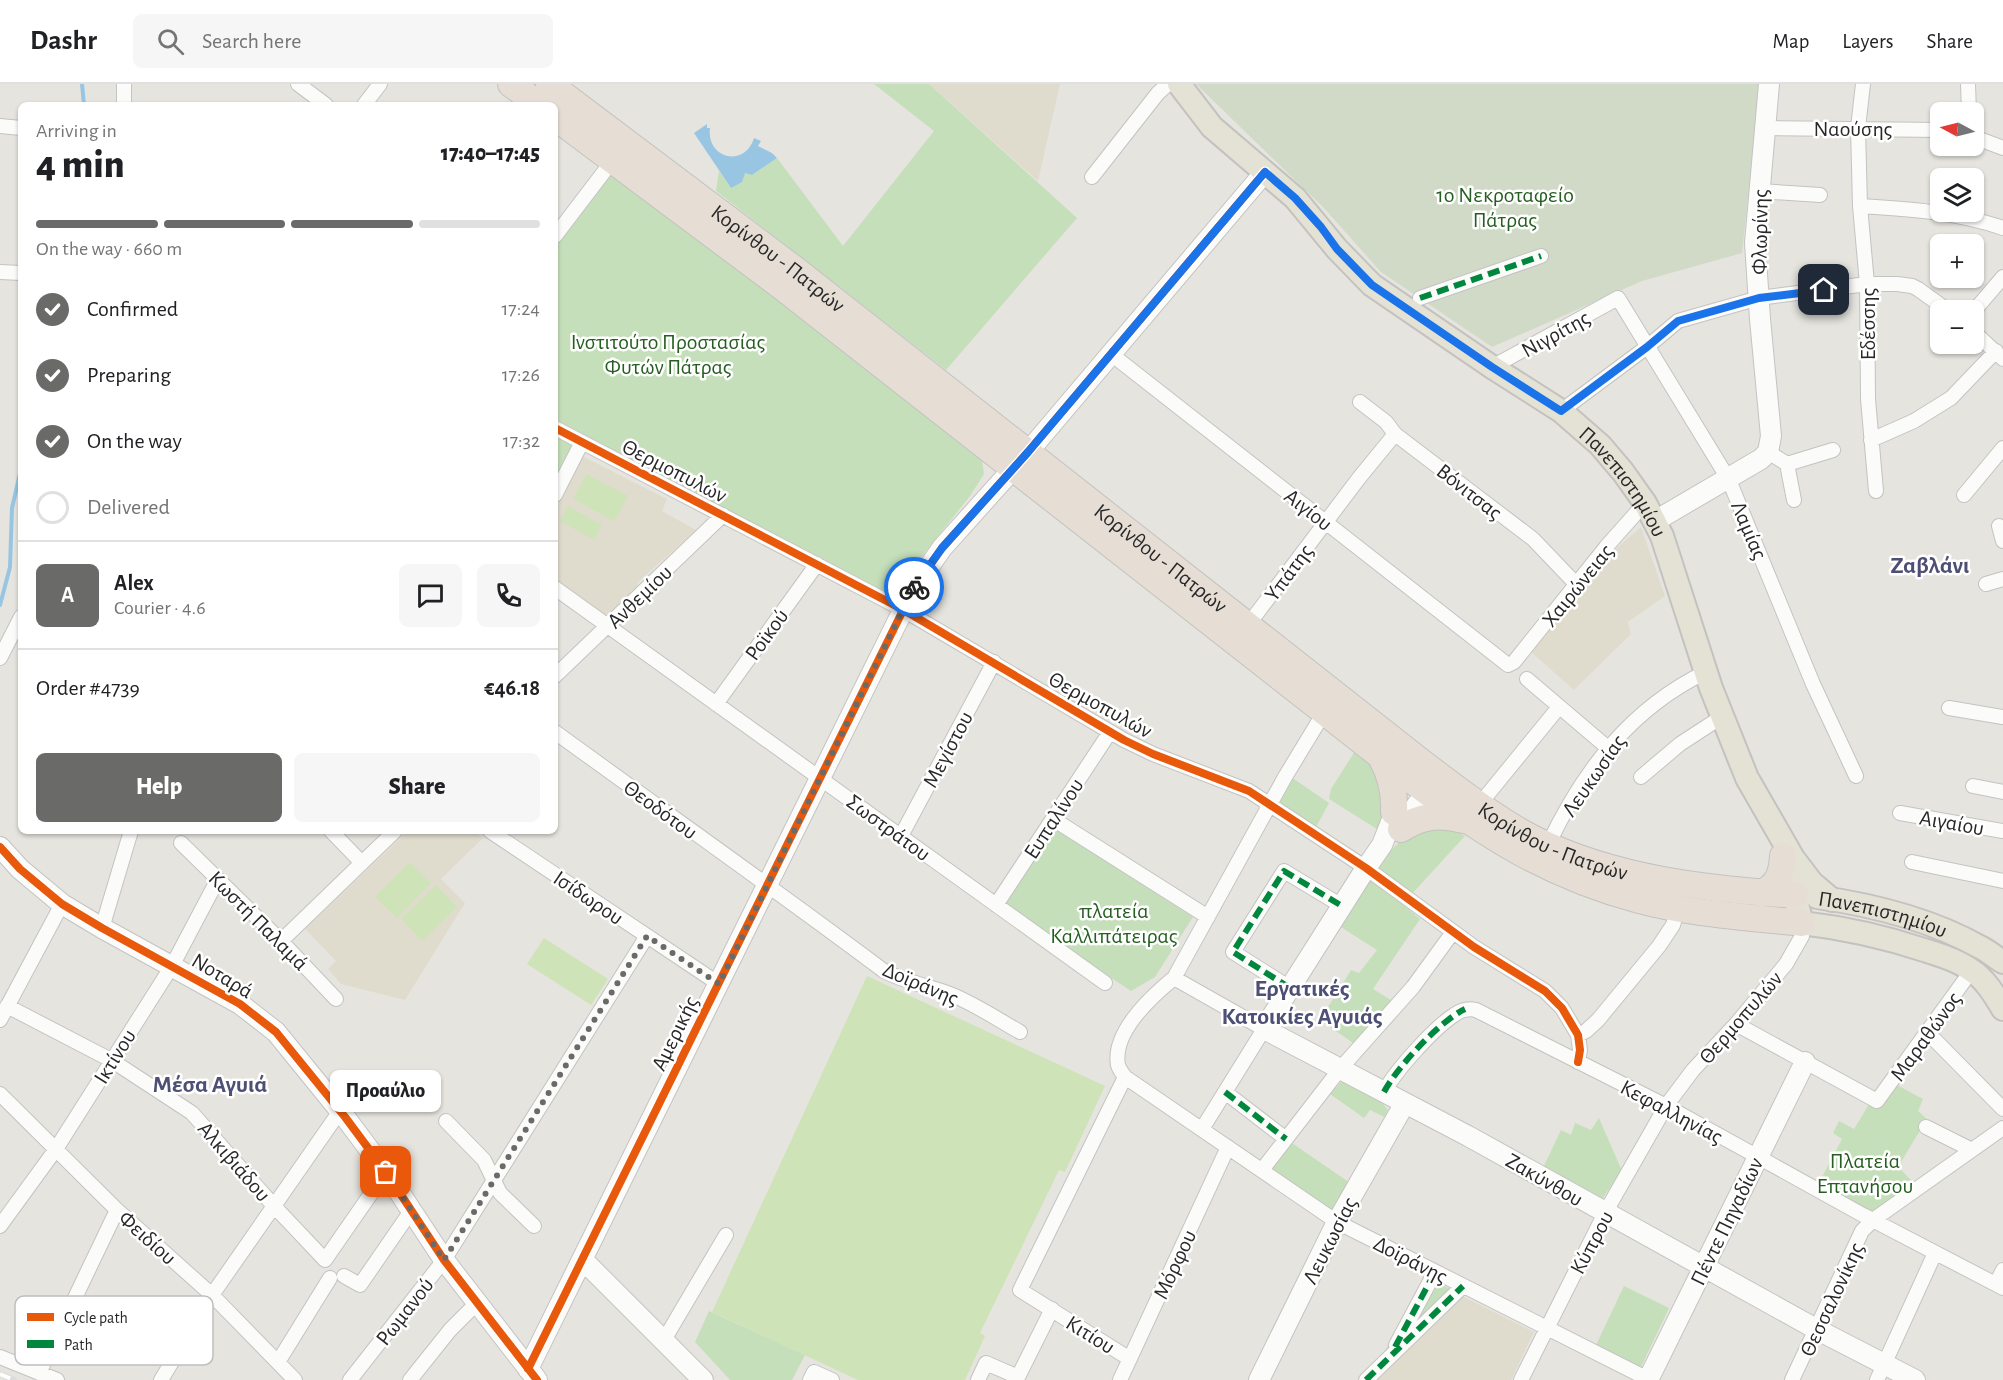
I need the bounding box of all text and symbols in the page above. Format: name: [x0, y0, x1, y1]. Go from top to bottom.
search box: [133, 14, 553, 68]
icon: search: [154, 25, 187, 58]
text: Dashr: [30, 27, 97, 55]
text: Search here: [202, 30, 301, 52]
text: Map: [1773, 31, 1809, 52]
text: Layers: [1842, 31, 1893, 52]
text: Share: [1926, 31, 1973, 52]
north arrow: [1930, 102, 1984, 156]
map controls: [1930, 102, 1984, 354]
street label: Ναούσης: [1814, 118, 1892, 140]
text: Arriving in: [36, 121, 117, 141]
text: 17:40–17:45: [441, 142, 540, 164]
text: 4 min: [36, 146, 125, 185]
button: layers: [1930, 168, 1984, 222]
park label: 1o Νεκροταφείο Πάτρας: [1436, 184, 1574, 231]
street label: Φλωρίνης: [1748, 189, 1772, 275]
street label: Κορίνθου - Πατρών: [707, 201, 849, 317]
button: +: [1930, 234, 1984, 288]
text: On the way · 660 m: [36, 239, 182, 259]
pin: [1798, 264, 1849, 315]
icon: home: [1807, 273, 1840, 306]
street label: Εδέσσης: [1857, 288, 1879, 360]
icon: check: [36, 293, 69, 326]
text: Confirmed: [87, 298, 178, 320]
text: 17:24: [501, 299, 540, 319]
button: −: [1930, 300, 1984, 354]
street label: Νιγρίτης: [1518, 306, 1593, 361]
park label: Ινστιτούτο Προστασίας Φυτών Πάτρας: [571, 331, 765, 378]
icon: check: [36, 359, 69, 392]
text: Preparing: [87, 364, 171, 386]
text: 17:26: [502, 365, 540, 385]
street label: Πανεπιστημίου: [1575, 422, 1670, 541]
icon: check: [36, 425, 69, 458]
text: On the way: [87, 430, 182, 452]
text: 17:32: [503, 431, 540, 451]
street label: Θερμοπυλών: [619, 435, 730, 507]
street label: Βόνιτσας: [1433, 460, 1506, 524]
street label: Αιγίου: [1280, 484, 1336, 535]
text: Delivered: [87, 496, 170, 518]
street label: Λαμίας: [1727, 498, 1771, 563]
street label: Κορίνθου - Πατρών: [1090, 500, 1231, 617]
street label: Υπάτης: [1261, 540, 1317, 605]
street label: Χαιρώνειας: [1538, 540, 1618, 631]
district label: Ζαβλάνι: [1891, 554, 1969, 578]
courier: [884, 557, 944, 617]
street label: Ανθεμίου: [603, 561, 676, 633]
button: chat: [399, 564, 462, 627]
button: phone: [477, 564, 540, 627]
icon: bike: [898, 571, 931, 604]
text: Alex: [114, 572, 154, 594]
text: A: [61, 584, 74, 606]
text: Courier · 4.6: [114, 598, 206, 618]
street label: Ροϊκού: [741, 605, 793, 664]
street label: Θερμοπυλών: [1045, 668, 1156, 742]
text: Order #4739: [36, 677, 140, 699]
text: €46.18: [484, 677, 540, 699]
street label: Μεγίστου: [919, 708, 977, 791]
street label: Λευκωσίας: [1558, 731, 1630, 821]
button: Help: [36, 753, 282, 822]
button: Share: [294, 753, 540, 822]
street label: Ευπαλίνου: [1020, 774, 1088, 863]
street label: Θεοδότου: [620, 776, 701, 844]
street label: Σωστράτου: [843, 790, 934, 865]
street label: Κορίνθου - Πατρών: [1474, 798, 1630, 884]
street label: Αιγαίου: [1918, 806, 1986, 839]
street label: Κωστή Παλαμά: [204, 867, 312, 975]
street label: Ισίδωρου: [549, 867, 627, 929]
street label: Πανεπιστημίου: [1817, 887, 1950, 942]
park label: πλατεία Καλλιπάτειρας: [1050, 900, 1178, 947]
street label: Νοταρά: [188, 949, 257, 1003]
street label: Δοϊράνης: [880, 958, 962, 1010]
street label: Θερμοπυλών: [1695, 967, 1787, 1068]
district label: Εργατικές Κατοικίες Αγυιάς: [1221, 977, 1383, 1029]
street label: Μαραθώνος: [1886, 988, 1965, 1085]
street label: Αμερικής: [648, 993, 702, 1074]
street label: Ικτίνου: [90, 1025, 140, 1088]
callout: Προαύλιο: [330, 1070, 442, 1112]
district label: Μέσα Αγυιά: [153, 1073, 267, 1097]
street label: Κεφαλληνίας: [1617, 1076, 1726, 1148]
text: Προαύλιο: [346, 1081, 425, 1101]
street label: Αλκιβιάδου: [194, 1117, 275, 1206]
pin: [360, 1146, 411, 1197]
street label: Ζακύνθου: [1502, 1149, 1587, 1211]
park label: Πλατεία Επτανήσου: [1817, 1150, 1913, 1197]
street label: Πέντε Πηγαδίων: [1687, 1154, 1767, 1289]
icon: bag: [369, 1155, 402, 1188]
street label: Λευκωσίας: [1299, 1193, 1361, 1287]
street label: Φειδίου: [114, 1207, 180, 1269]
street label: Κύπρου: [1566, 1207, 1618, 1278]
street label: Μόρφου: [1149, 1226, 1200, 1303]
street label: Δοϊράνης: [1370, 1232, 1451, 1288]
street label: Θεσσαλονίκης: [1796, 1239, 1868, 1360]
street label: Ρωμανού: [372, 1274, 438, 1350]
legend: [15, 1296, 213, 1365]
text: Cycle path: [64, 1310, 128, 1327]
street label: Κιτίου: [1062, 1311, 1119, 1358]
text: Path: [64, 1337, 93, 1353]

